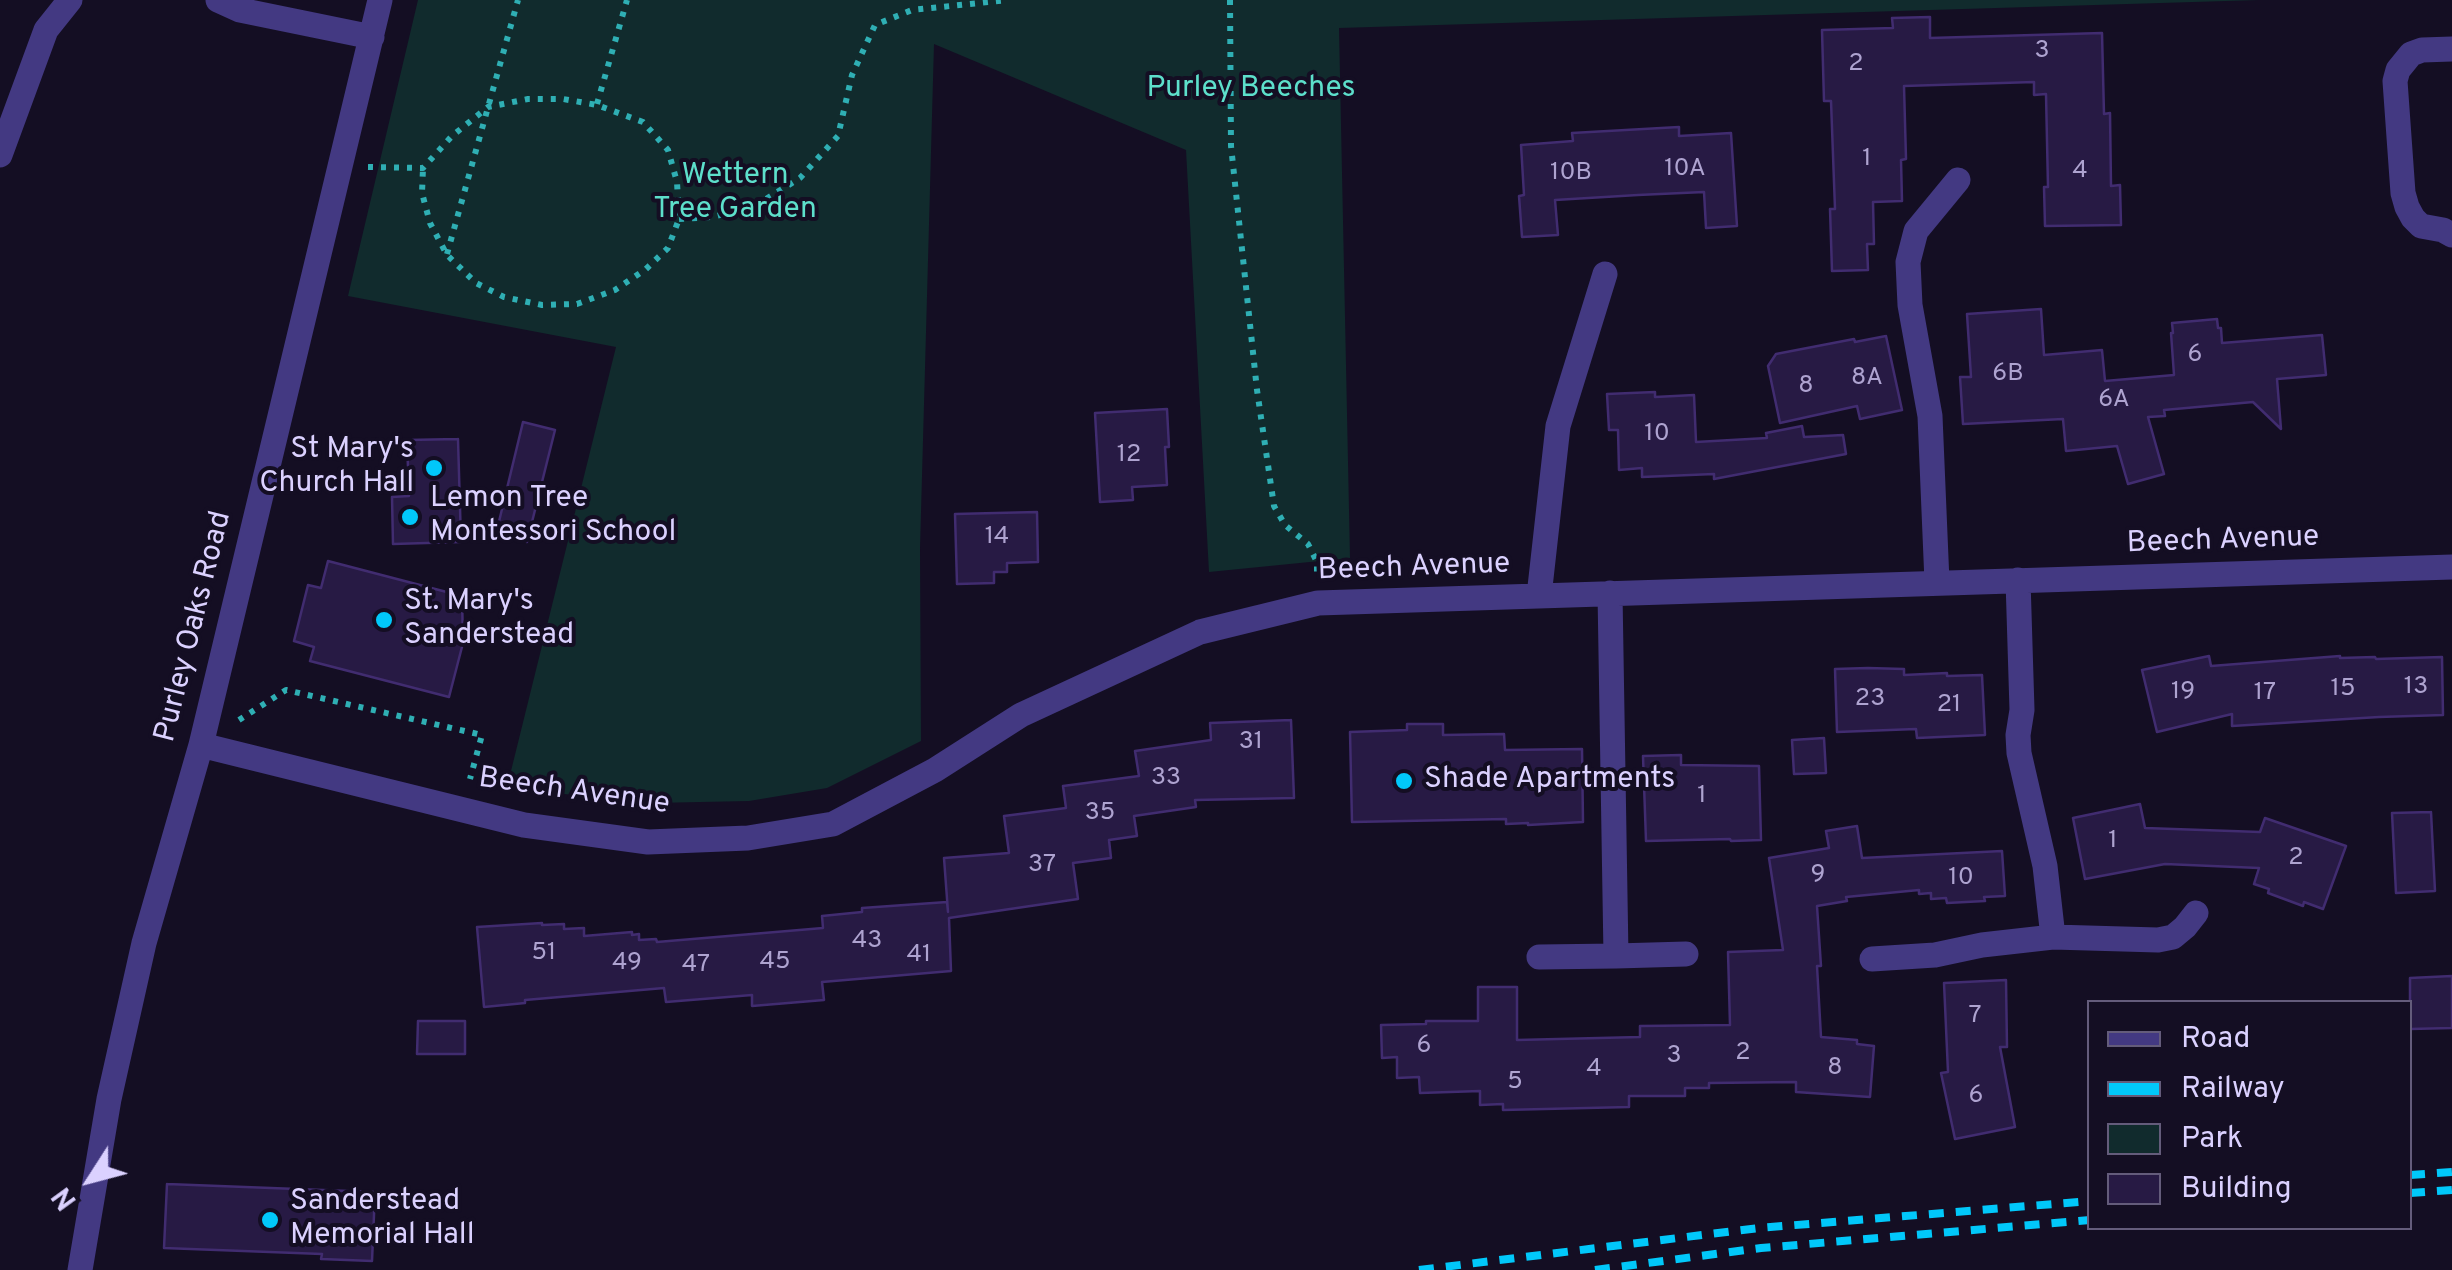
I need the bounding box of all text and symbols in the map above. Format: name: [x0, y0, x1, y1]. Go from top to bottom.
house number: 3: [2034, 37, 2050, 67]
house number: 2: [1848, 50, 1864, 80]
park label: Purley Beeches: [1147, 72, 1355, 108]
house number: 1: [1862, 145, 1872, 175]
house number: 10A: [1664, 155, 1706, 185]
house number: 4: [2072, 157, 2088, 187]
park label: Wettern Tree Garden: [653, 159, 817, 230]
house number: 10B: [1550, 159, 1592, 189]
house number: 6: [2188, 341, 2202, 371]
house number: 6B: [1992, 360, 2024, 390]
house number: 8A: [1851, 364, 1883, 394]
house number: 8: [1798, 372, 1814, 402]
house number: 6A: [2098, 386, 2130, 416]
house number: 10: [1644, 420, 1670, 450]
place label: St Mary's Church Hall: [259, 433, 414, 504]
house number: 12: [1117, 441, 1141, 471]
marker: St Mary's Church Hall: [423, 457, 445, 479]
place label: Lemon Tree Montessori School: [430, 482, 676, 552]
marker: Lemon Tree Montessori School: [399, 506, 421, 528]
street label: Purley Oaks Road: [149, 508, 241, 746]
street label: Beech Avenue: [2126, 521, 2320, 563]
house number: 14: [985, 523, 1009, 553]
street label: Beech Avenue: [1317, 548, 1511, 590]
place label: St. Mary's Sanderstead: [404, 585, 574, 656]
marker: St. Mary's Sanderstead: [373, 609, 395, 631]
house number: 13: [2404, 673, 2428, 703]
house number: 15: [2331, 675, 2355, 705]
house number: 19: [2171, 678, 2195, 708]
house number: 17: [2254, 679, 2276, 709]
house number: 23: [1855, 685, 1885, 715]
house number: 21: [1937, 691, 1961, 721]
house number: 31: [1239, 728, 1263, 758]
street label: Beech Avenue: [476, 762, 672, 824]
place label: Shade Apartments: [1424, 763, 1675, 799]
house number: 33: [1151, 764, 1181, 794]
marker: Shade Apartments: [1393, 770, 1415, 792]
house number: 1: [1697, 782, 1707, 812]
house number: 35: [1085, 799, 1115, 829]
house number: 1: [2108, 827, 2118, 857]
house number: 2: [2288, 844, 2304, 874]
house number: 37: [1028, 851, 1056, 881]
house number: 9: [1811, 861, 1825, 891]
house number: 10: [1948, 864, 1974, 894]
house number: 43: [852, 927, 882, 957]
house number: 51: [532, 939, 556, 969]
house number: 41: [907, 941, 931, 971]
house number: 45: [759, 948, 791, 978]
house number: 49: [612, 949, 642, 979]
house number: 47: [682, 951, 710, 981]
legend: [2087, 1000, 2412, 1230]
house number: 7: [1968, 1002, 1982, 1032]
text: Road: [2181, 1021, 2250, 1058]
house number: 6: [1417, 1032, 1431, 1062]
house number: 2: [1735, 1039, 1751, 1069]
house number: 3: [1666, 1042, 1682, 1072]
house number: 8: [1827, 1054, 1843, 1084]
house number: 4: [1586, 1055, 1602, 1085]
house number: 5: [1507, 1068, 1523, 1098]
text: Railway: [2181, 1071, 2285, 1108]
house number: 6: [1969, 1082, 1983, 1112]
text: Park: [2181, 1121, 2243, 1158]
north arrow: [40, 1130, 140, 1230]
text: Building: [2181, 1171, 2292, 1208]
text: N: [45, 1179, 86, 1216]
place label: Sanderstead Memorial Hall: [290, 1185, 474, 1256]
marker: Sanderstead Memorial Hall: [259, 1209, 281, 1231]

